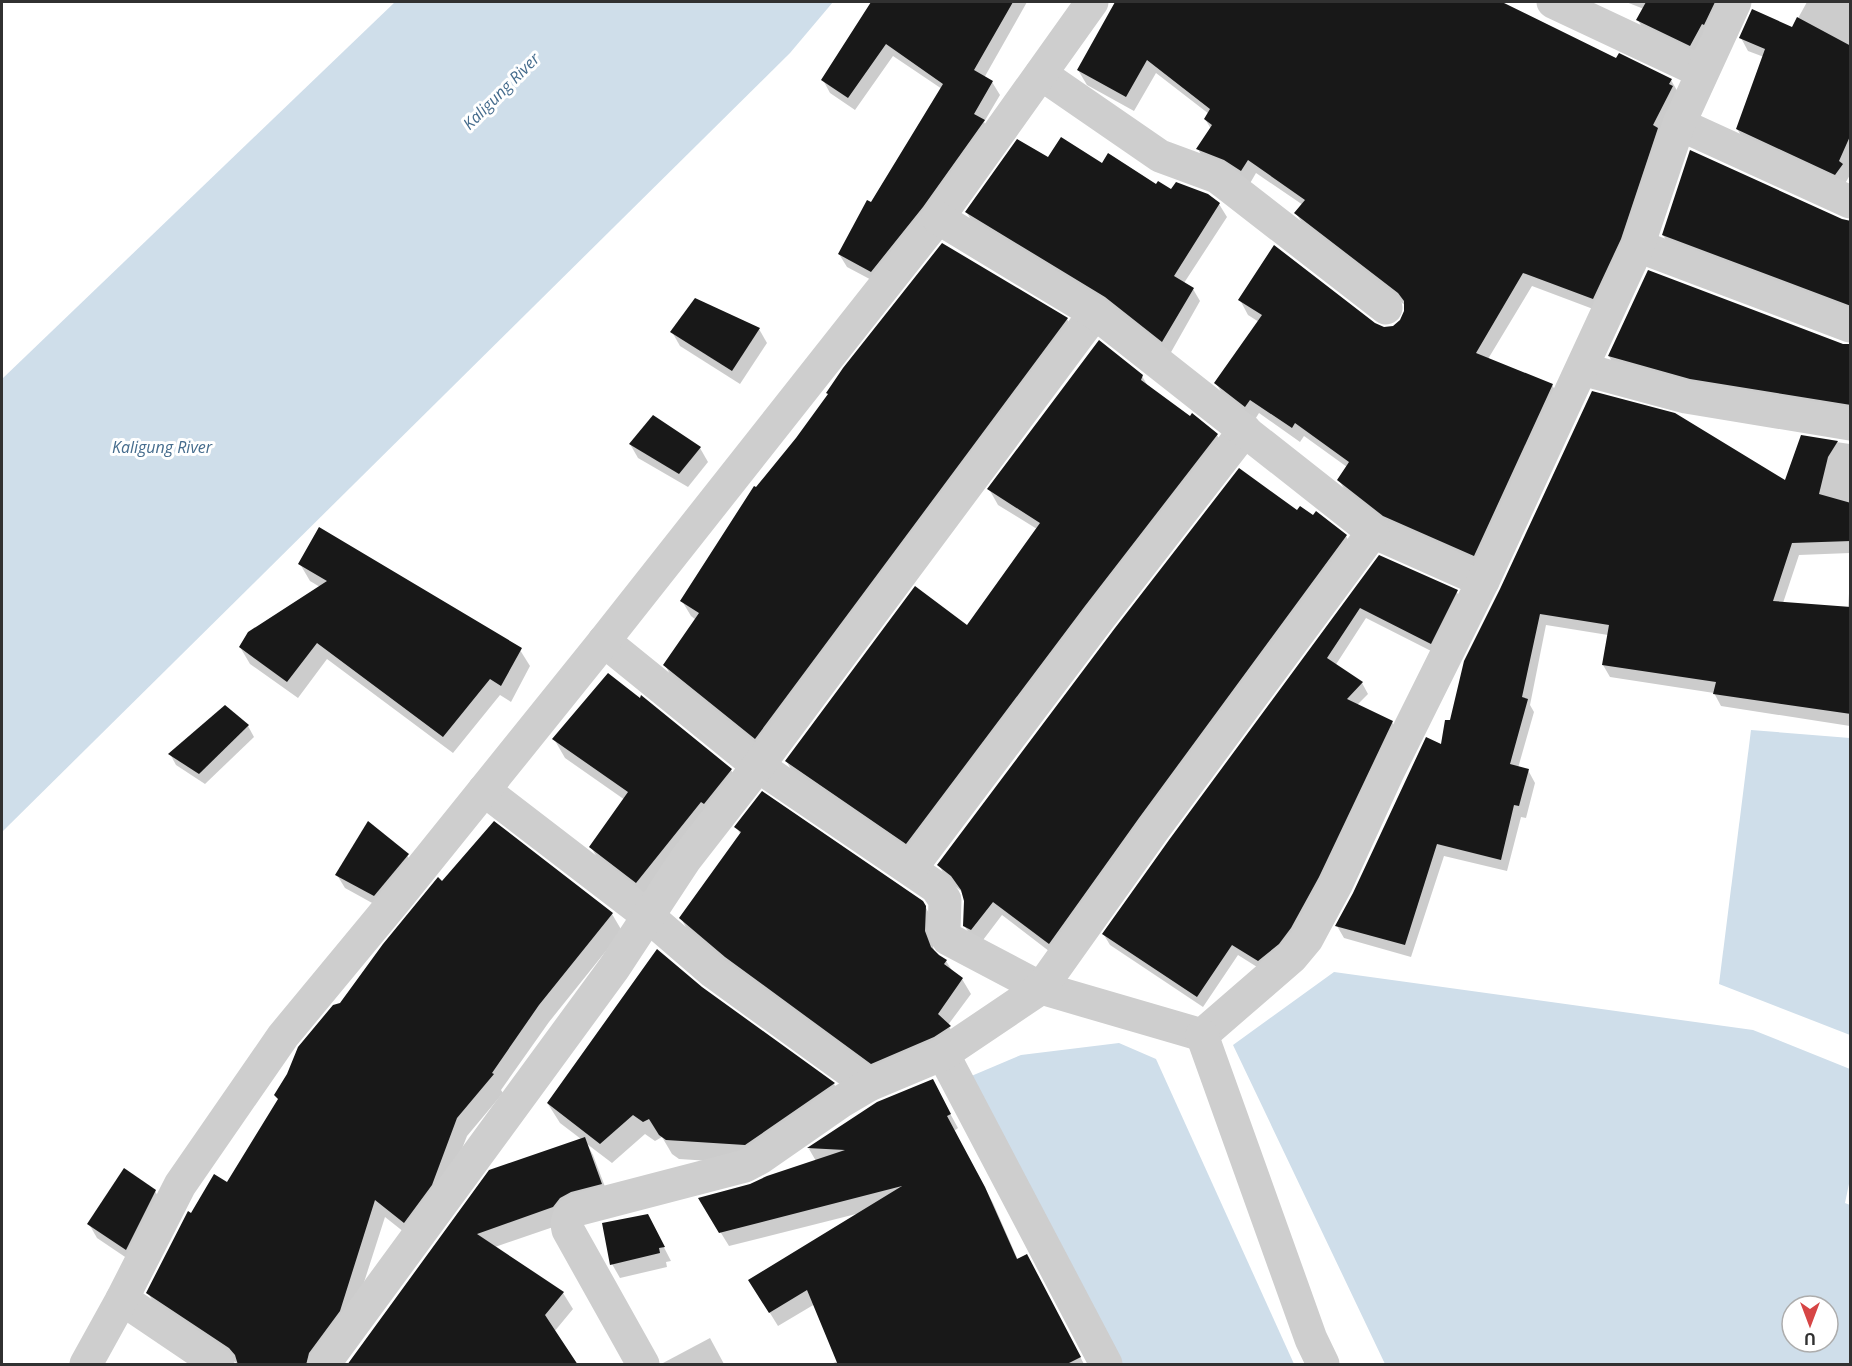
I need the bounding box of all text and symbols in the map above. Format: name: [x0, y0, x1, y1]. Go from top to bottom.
water label: Kaligung River: [458, 47, 545, 134]
water label: Kaligung River: [112, 436, 213, 458]
north arrow: [1780, 1294, 1840, 1354]
text: U: [1804, 1328, 1816, 1350]

